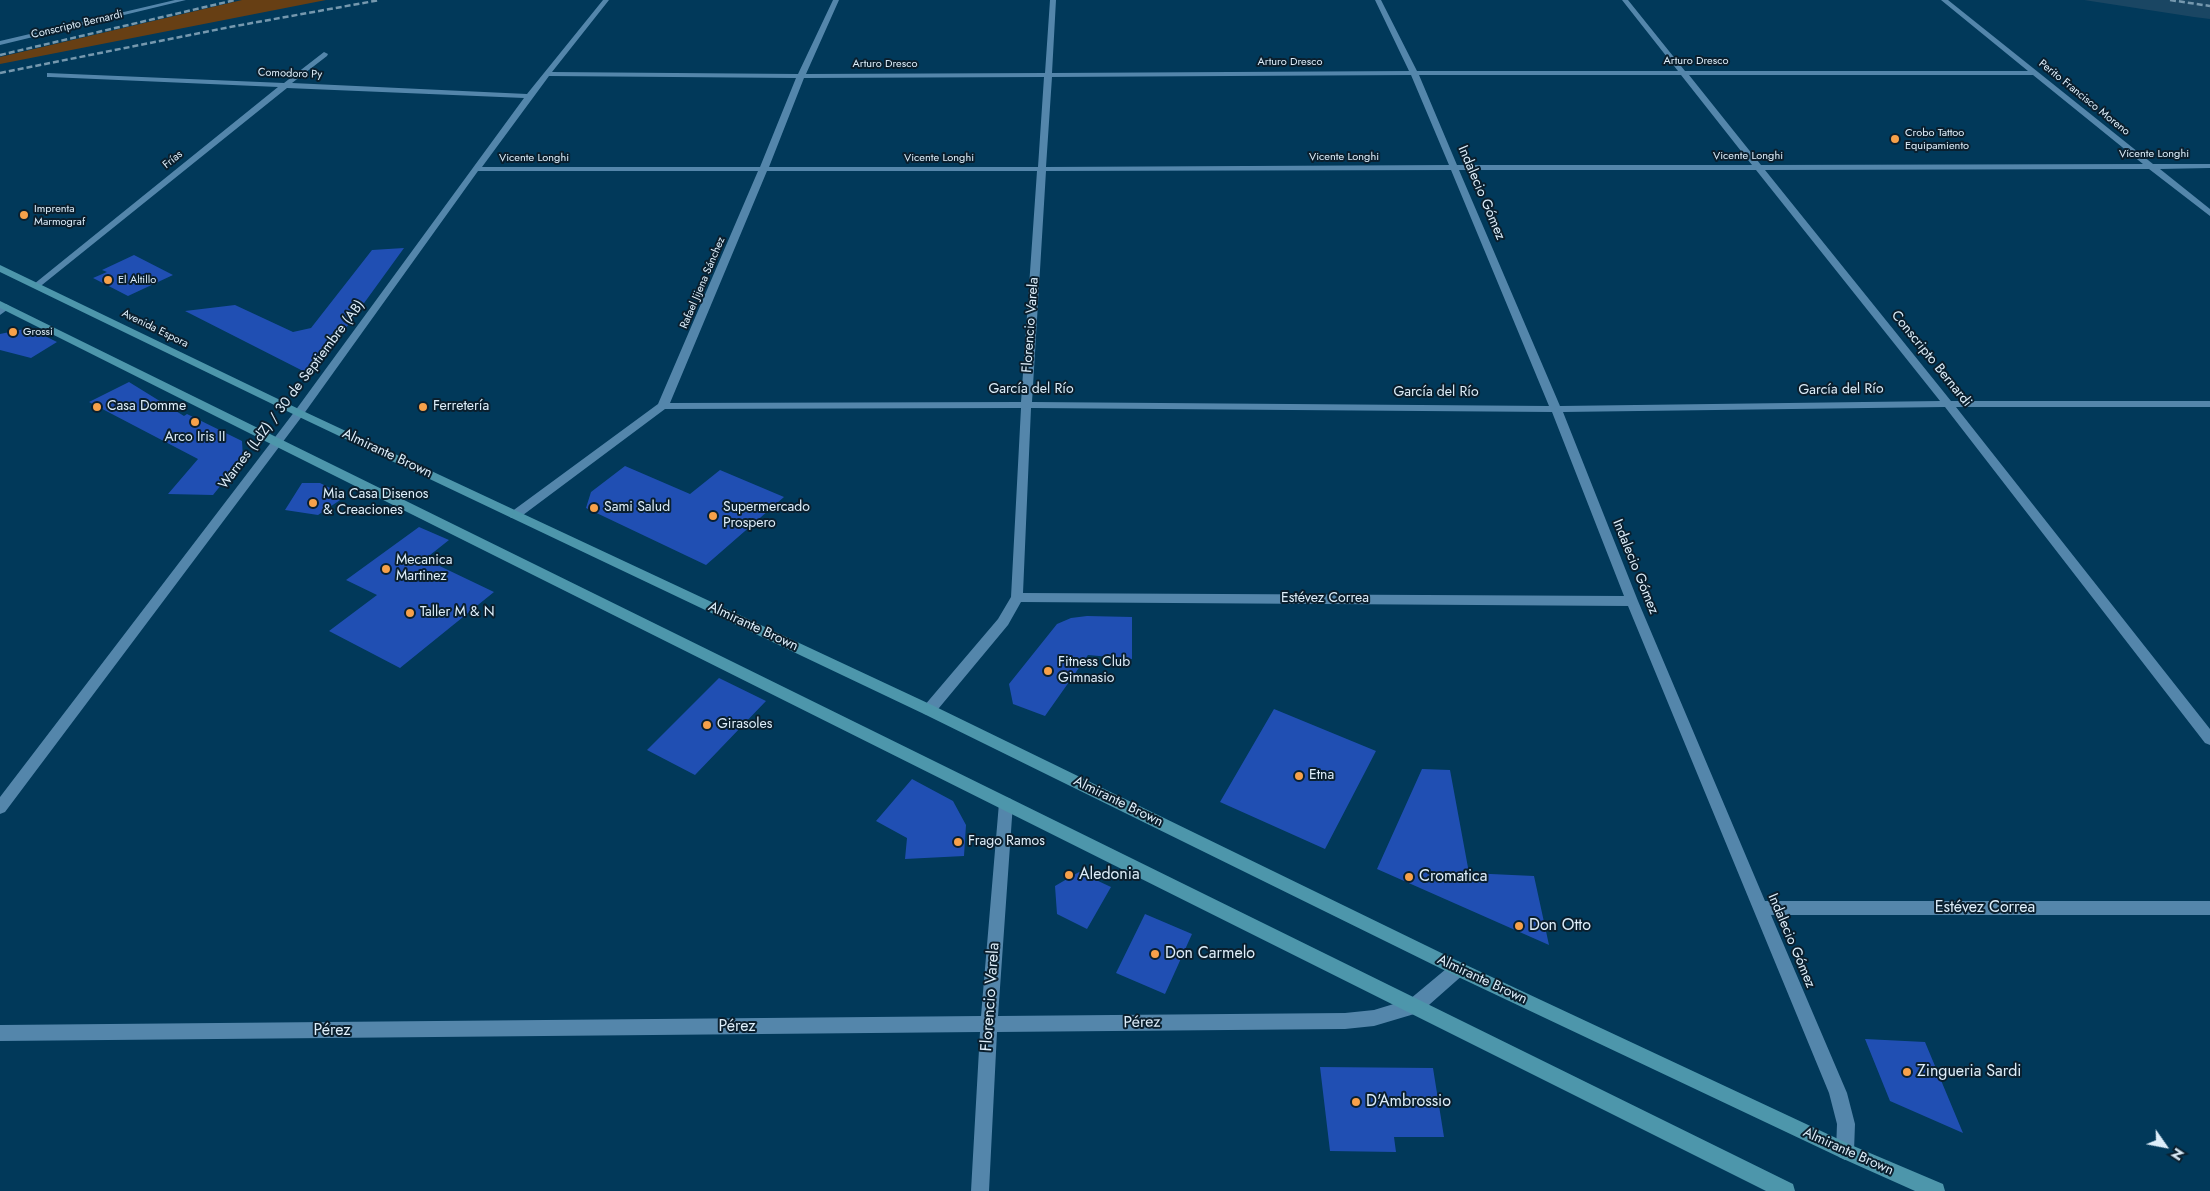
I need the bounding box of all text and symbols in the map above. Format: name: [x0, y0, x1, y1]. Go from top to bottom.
street label: Conscripto Bernardi: [30, 8, 124, 42]
street label: Arturo Dresco: [1664, 54, 1728, 68]
street label: Arturo Dresco: [1258, 55, 1322, 69]
street label: Arturo Dresco: [853, 57, 917, 71]
street label: Perito Francisco Moreno: [2036, 57, 2132, 139]
street label: Comodoro Py: [258, 66, 322, 82]
place label: Crobo Tattoo Equipamiento: [1905, 126, 1969, 152]
marker: Crobo Tattoo Equipamiento: [1889, 133, 1901, 145]
street label: Indalecio Gómez: [1454, 143, 1508, 243]
street label: Vicente Longhi: [2119, 147, 2189, 161]
street label: Frías: [160, 148, 186, 172]
street label: Vicente Longhi: [1713, 149, 1783, 163]
street label: Vicente Longhi: [1309, 150, 1379, 164]
street label: Vicente Longhi: [499, 151, 569, 165]
street label: Vicente Longhi: [904, 151, 974, 165]
place label: Imprenta Marmograf: [34, 202, 85, 228]
marker: Imprenta Marmograf: [18, 209, 30, 221]
street label: Rafael Jijena Sánchez: [678, 235, 728, 331]
place label: El Altillo: [118, 273, 156, 287]
marker: El Altillo: [102, 274, 114, 286]
street label: Florencio Varela: [1019, 277, 1043, 373]
street label: Warnes (LdZ) / 30 de Septiembre (AB): [215, 297, 369, 493]
street label: Avenida Espora: [120, 307, 190, 351]
street label: Conscripto Bernardi: [1887, 308, 1975, 410]
place label: Grossi: [23, 325, 53, 339]
marker: Grossi: [7, 326, 19, 338]
street label: García del Río: [1798, 381, 1884, 399]
street label: García del Río: [988, 382, 1074, 398]
street label: García del Río: [1393, 385, 1479, 401]
place label: Casa Domme: [107, 399, 186, 415]
place label: Ferretería: [433, 399, 489, 415]
marker: Casa Domme: [91, 401, 103, 413]
marker: Ferretería: [417, 401, 429, 413]
marker: Arco Iris II: [189, 416, 201, 428]
street label: Almirante Brown: [339, 426, 435, 482]
place label: Arco Iris II: [165, 430, 225, 446]
place label: Mia Casa Disenos & Creaciones: [323, 487, 428, 520]
marker: Mia Casa Disenos & Creaciones: [307, 497, 319, 509]
place label: Sami Salud: [604, 500, 670, 516]
place label: Supermercado Prospero: [723, 500, 810, 532]
marker: Sami Salud: [588, 502, 600, 514]
marker: Supermercado Prospero: [707, 510, 719, 522]
street label: Indalecio Gómez: [1608, 517, 1662, 617]
place label: Mecanica Martinez: [396, 553, 452, 586]
marker: Mecanica Martinez: [380, 563, 392, 575]
street label: Estévez Correa: [1281, 591, 1369, 607]
street label: Almirante Brown: [705, 599, 801, 655]
place label: Taller M & N: [420, 605, 495, 621]
marker: Taller M & N: [404, 607, 416, 619]
place label: Fitness Club Gimnasio: [1058, 655, 1130, 688]
marker: Fitness Club Gimnasio: [1042, 665, 1054, 677]
place label: Girasoles: [717, 717, 772, 733]
marker: Girasoles: [701, 719, 713, 731]
place label: Etna: [1309, 768, 1334, 784]
marker: Etna: [1293, 770, 1305, 782]
street label: Almirante Brown: [1071, 773, 1165, 831]
place label: Frago Ramos: [968, 834, 1045, 850]
marker: Frago Ramos: [952, 836, 964, 848]
place label: Aledonia: [1079, 865, 1140, 885]
place label: Cromatica: [1419, 867, 1487, 887]
marker: Aledonia: [1063, 869, 1075, 881]
marker: Cromatica: [1403, 871, 1415, 883]
street label: Indalecio Gómez: [1764, 891, 1818, 991]
street label: Estévez Correa: [1935, 898, 2035, 918]
place label: Don Otto: [1529, 916, 1591, 936]
marker: Don Otto: [1513, 920, 1525, 932]
street label: Florencio Varela: [978, 942, 1004, 1052]
place label: Don Carmelo: [1165, 944, 1255, 964]
marker: Don Carmelo: [1149, 948, 1161, 960]
street label: Almirante Brown: [1434, 952, 1530, 1008]
street label: Pérez: [1123, 1013, 1161, 1033]
street label: Pérez: [718, 1017, 756, 1037]
street label: Pérez: [313, 1021, 351, 1041]
place label: Zingueria Sardi: [1917, 1062, 2021, 1082]
marker: Zingueria Sardi: [1901, 1066, 1913, 1078]
place label: D'Ambrossio: [1366, 1092, 1451, 1112]
marker: D'Ambrossio: [1350, 1096, 1362, 1108]
north arrow: [2140, 1121, 2190, 1171]
street label: Almirante Brown: [1800, 1125, 1896, 1179]
text: N: [2166, 1144, 2189, 1164]

